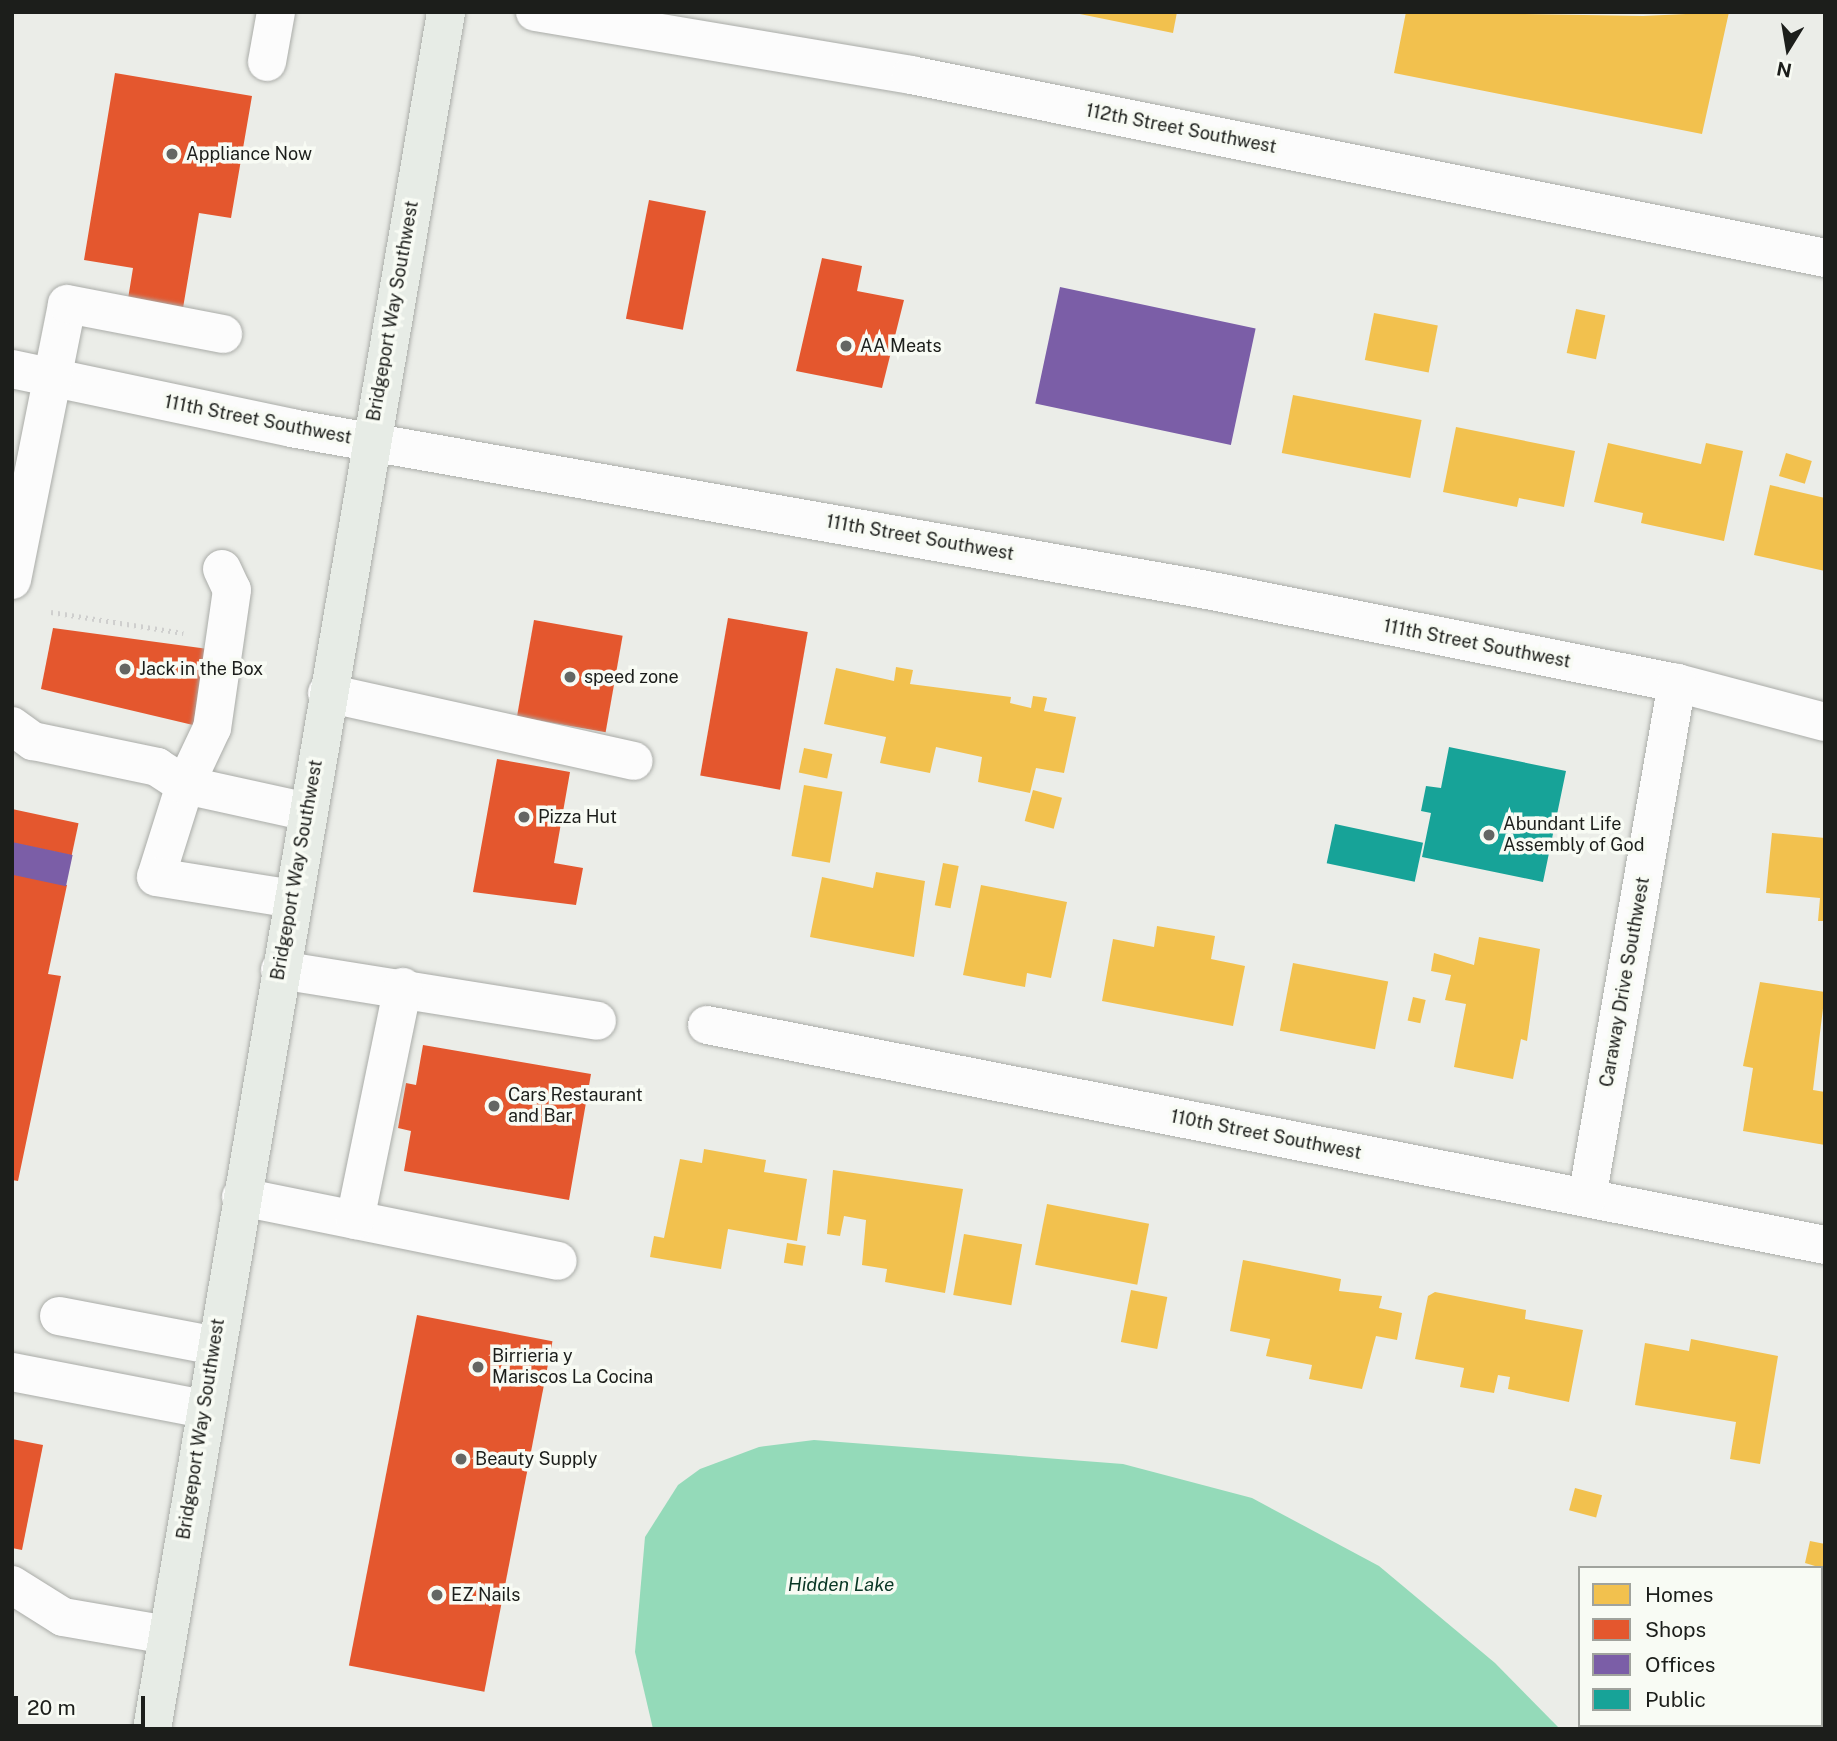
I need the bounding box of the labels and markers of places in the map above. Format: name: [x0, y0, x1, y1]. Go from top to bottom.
place label: Appliance Now: [186, 143, 312, 165]
marker: Appliance Now: [164, 146, 180, 162]
place label: AA Meats: [860, 335, 942, 357]
marker: AA Meats: [838, 338, 854, 354]
place label: Jack in the Box: [139, 658, 263, 680]
marker: Jack in the Box: [117, 661, 133, 677]
place label: speed zone: [584, 666, 679, 688]
marker: speed zone: [562, 669, 578, 685]
place label: Pizza Hut: [538, 806, 617, 828]
marker: Pizza Hut: [516, 809, 532, 825]
place label: Abundant Life Assembly of God: [1503, 814, 1645, 856]
marker: Abundant Life Assembly of God: [1481, 827, 1497, 843]
place label: Cars Restaurant and Bar: [508, 1085, 643, 1128]
marker: Cars Restaurant and Bar: [486, 1098, 502, 1114]
place label: Birrieria y Mariscos La Cocina: [492, 1346, 653, 1388]
marker: Birrieria y Mariscos La Cocina: [470, 1359, 486, 1375]
place label: Beauty Supply: [475, 1448, 597, 1470]
marker: Beauty Supply: [453, 1451, 469, 1467]
place label: EZ Nails: [451, 1584, 520, 1606]
marker: EZ Nails: [429, 1587, 445, 1603]

